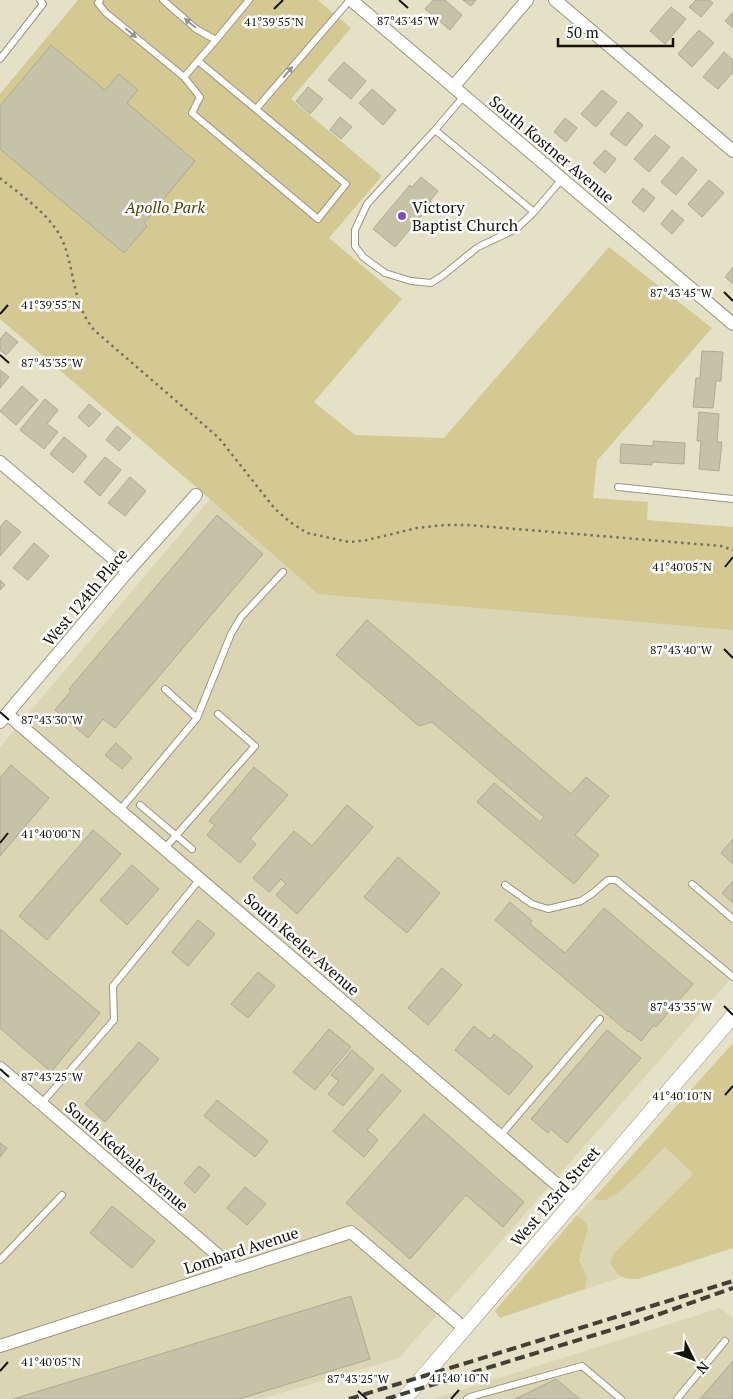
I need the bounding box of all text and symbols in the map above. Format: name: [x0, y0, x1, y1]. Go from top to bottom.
text: 87°43'45"W: [377, 13, 440, 28]
text: 41°39'55"N: [244, 14, 304, 29]
scale bar: [558, 15, 673, 47]
one-way arrow: [184, 17, 196, 29]
text: 50 m: [566, 22, 599, 42]
one-way arrow: [124, 28, 137, 39]
one-way arrow: [282, 67, 294, 79]
street label: South Kostner Avenue: [485, 90, 619, 208]
park label: Apollo Park: [124, 196, 205, 218]
place label: Victory Baptist Church: [412, 196, 519, 236]
marker: Victory Baptist Church: [396, 210, 408, 222]
text: 87°43'45"W: [650, 285, 713, 300]
text: 41°39'55"N: [21, 297, 81, 312]
text: 87°43'35"W: [21, 355, 84, 370]
street label: West 124th Place: [38, 544, 132, 650]
text: 41°40'05"N: [652, 559, 712, 574]
text: 87°43'40"W: [650, 642, 713, 657]
text: 87°43'30"W: [21, 712, 84, 727]
text: 41°40'00"N: [21, 826, 81, 841]
street label: South Keeler Avenue: [240, 888, 364, 1000]
text: 87°43'35"W: [650, 999, 713, 1014]
text: 87°43'25"W: [21, 1069, 84, 1084]
text: 41°40'10"N: [652, 1088, 712, 1103]
street label: South Kedvale Avenue: [60, 1096, 194, 1216]
street label: West 123rd Street: [505, 1141, 605, 1251]
street label: Lombard Avenue: [181, 1221, 301, 1279]
north arrow: [668, 1334, 718, 1384]
text: 41°40'05"N: [21, 1354, 81, 1369]
text: N: [692, 1358, 714, 1379]
text: 41°40'10"N: [429, 1370, 489, 1385]
text: 87°43'25"W: [327, 1371, 390, 1386]

